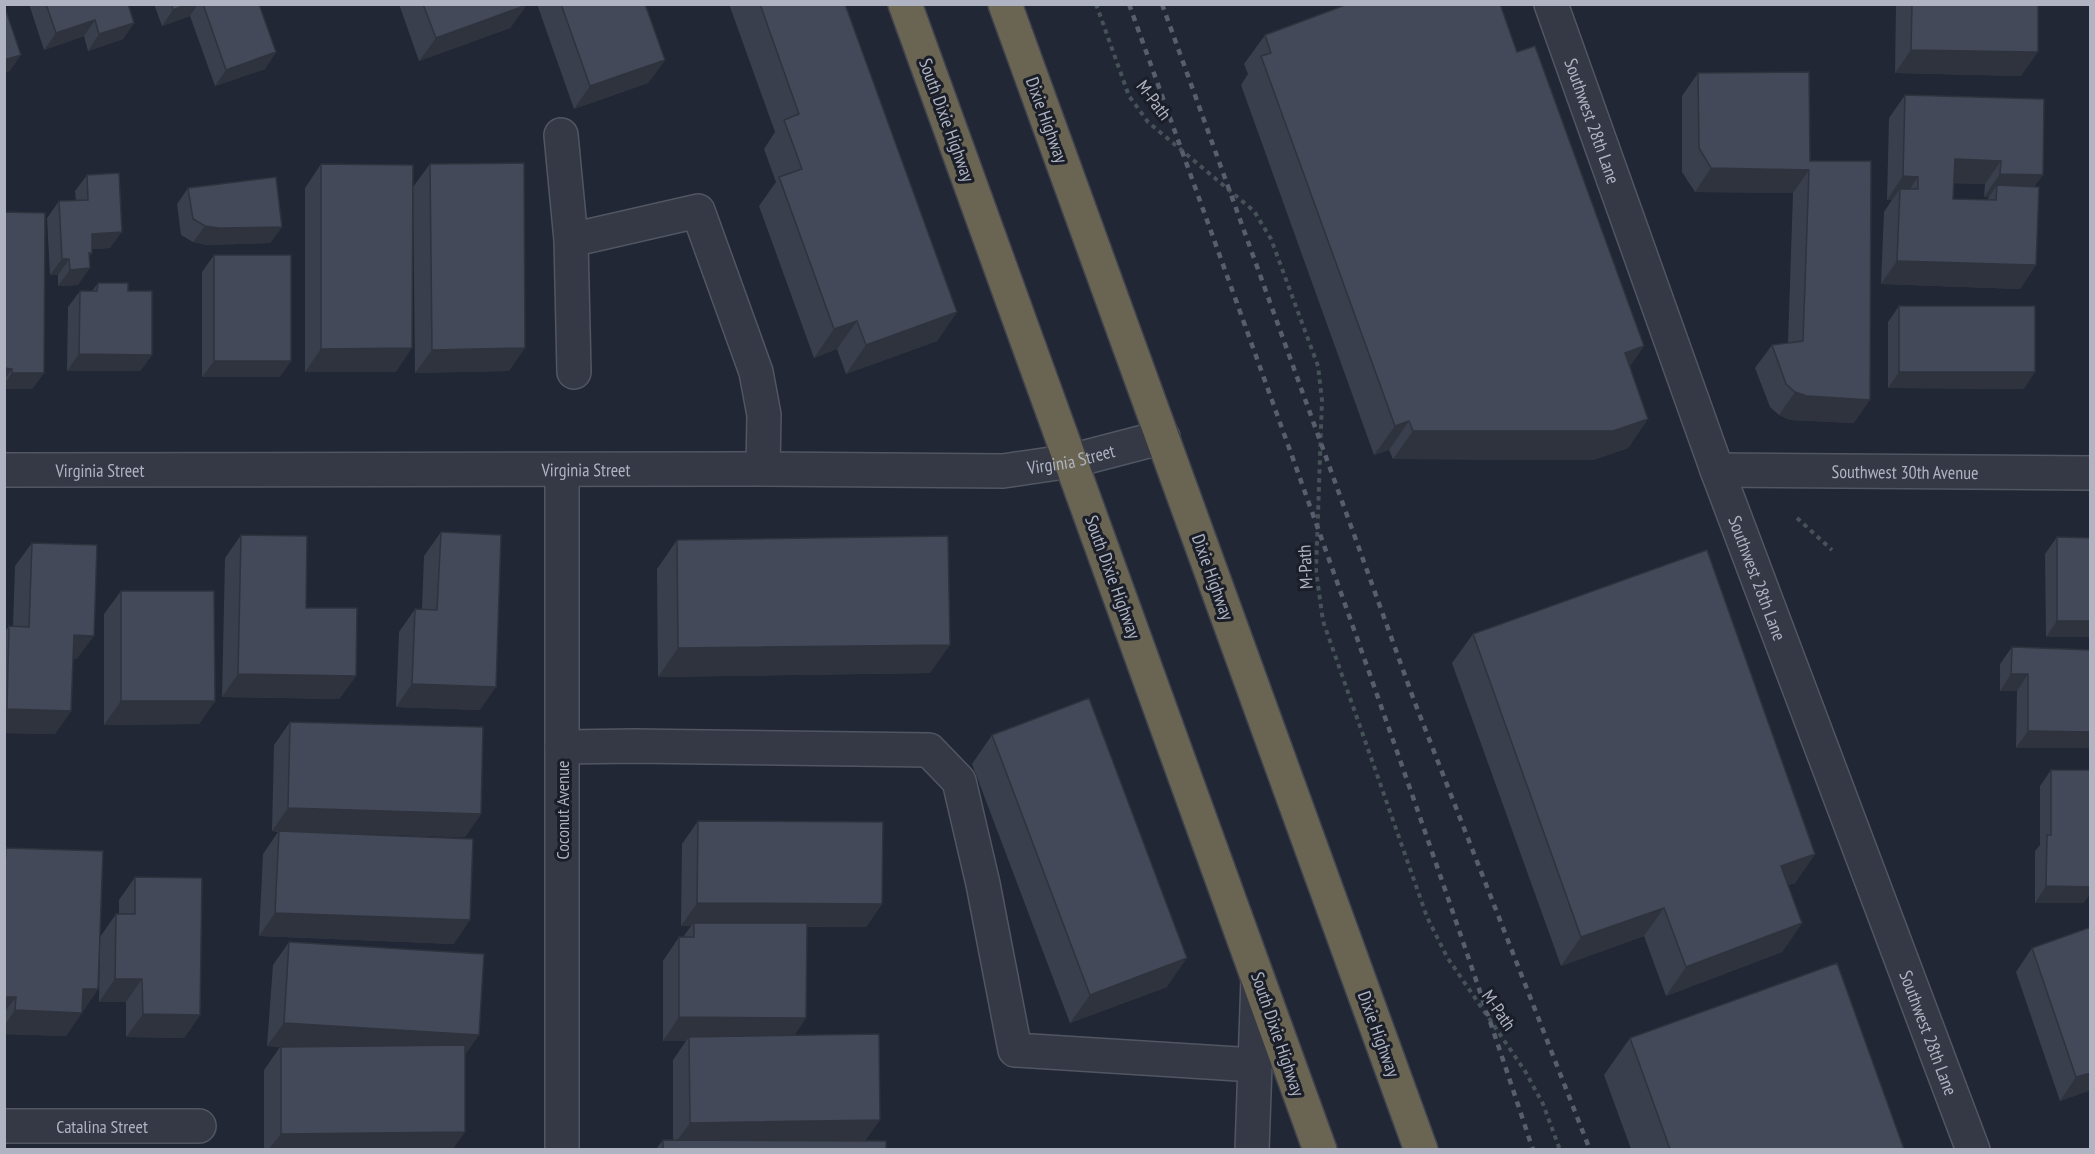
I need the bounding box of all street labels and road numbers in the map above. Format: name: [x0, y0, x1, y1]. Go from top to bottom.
street label: South Dixie Highway: [914, 55, 980, 185]
street label: Southwest 28th Lane: [1560, 55, 1626, 187]
street label: Dixie Highway: [1021, 74, 1073, 166]
street label: M-Path: [1131, 75, 1177, 125]
street label: Virginia Street: [1025, 439, 1117, 479]
street label: Virginia Street: [54, 458, 145, 481]
street label: Virginia Street: [540, 458, 631, 481]
street label: Southwest 30th Avenue: [1831, 459, 1979, 484]
street label: South Dixie Highway: [1080, 512, 1146, 642]
street label: Southwest 28th Lane: [1724, 512, 1792, 644]
street label: Dixie Highway: [1187, 531, 1239, 623]
street label: M-Path: [1292, 544, 1318, 590]
street label: Coconut Avenue: [551, 761, 574, 859]
street label: Southwest 28th Lane: [1895, 967, 1963, 1098]
street label: South Dixie Highway: [1246, 969, 1310, 1099]
street label: M-Path: [1477, 985, 1521, 1035]
street label: Dixie Highway: [1353, 988, 1405, 1080]
street label: Catalina Street: [56, 1115, 148, 1138]

